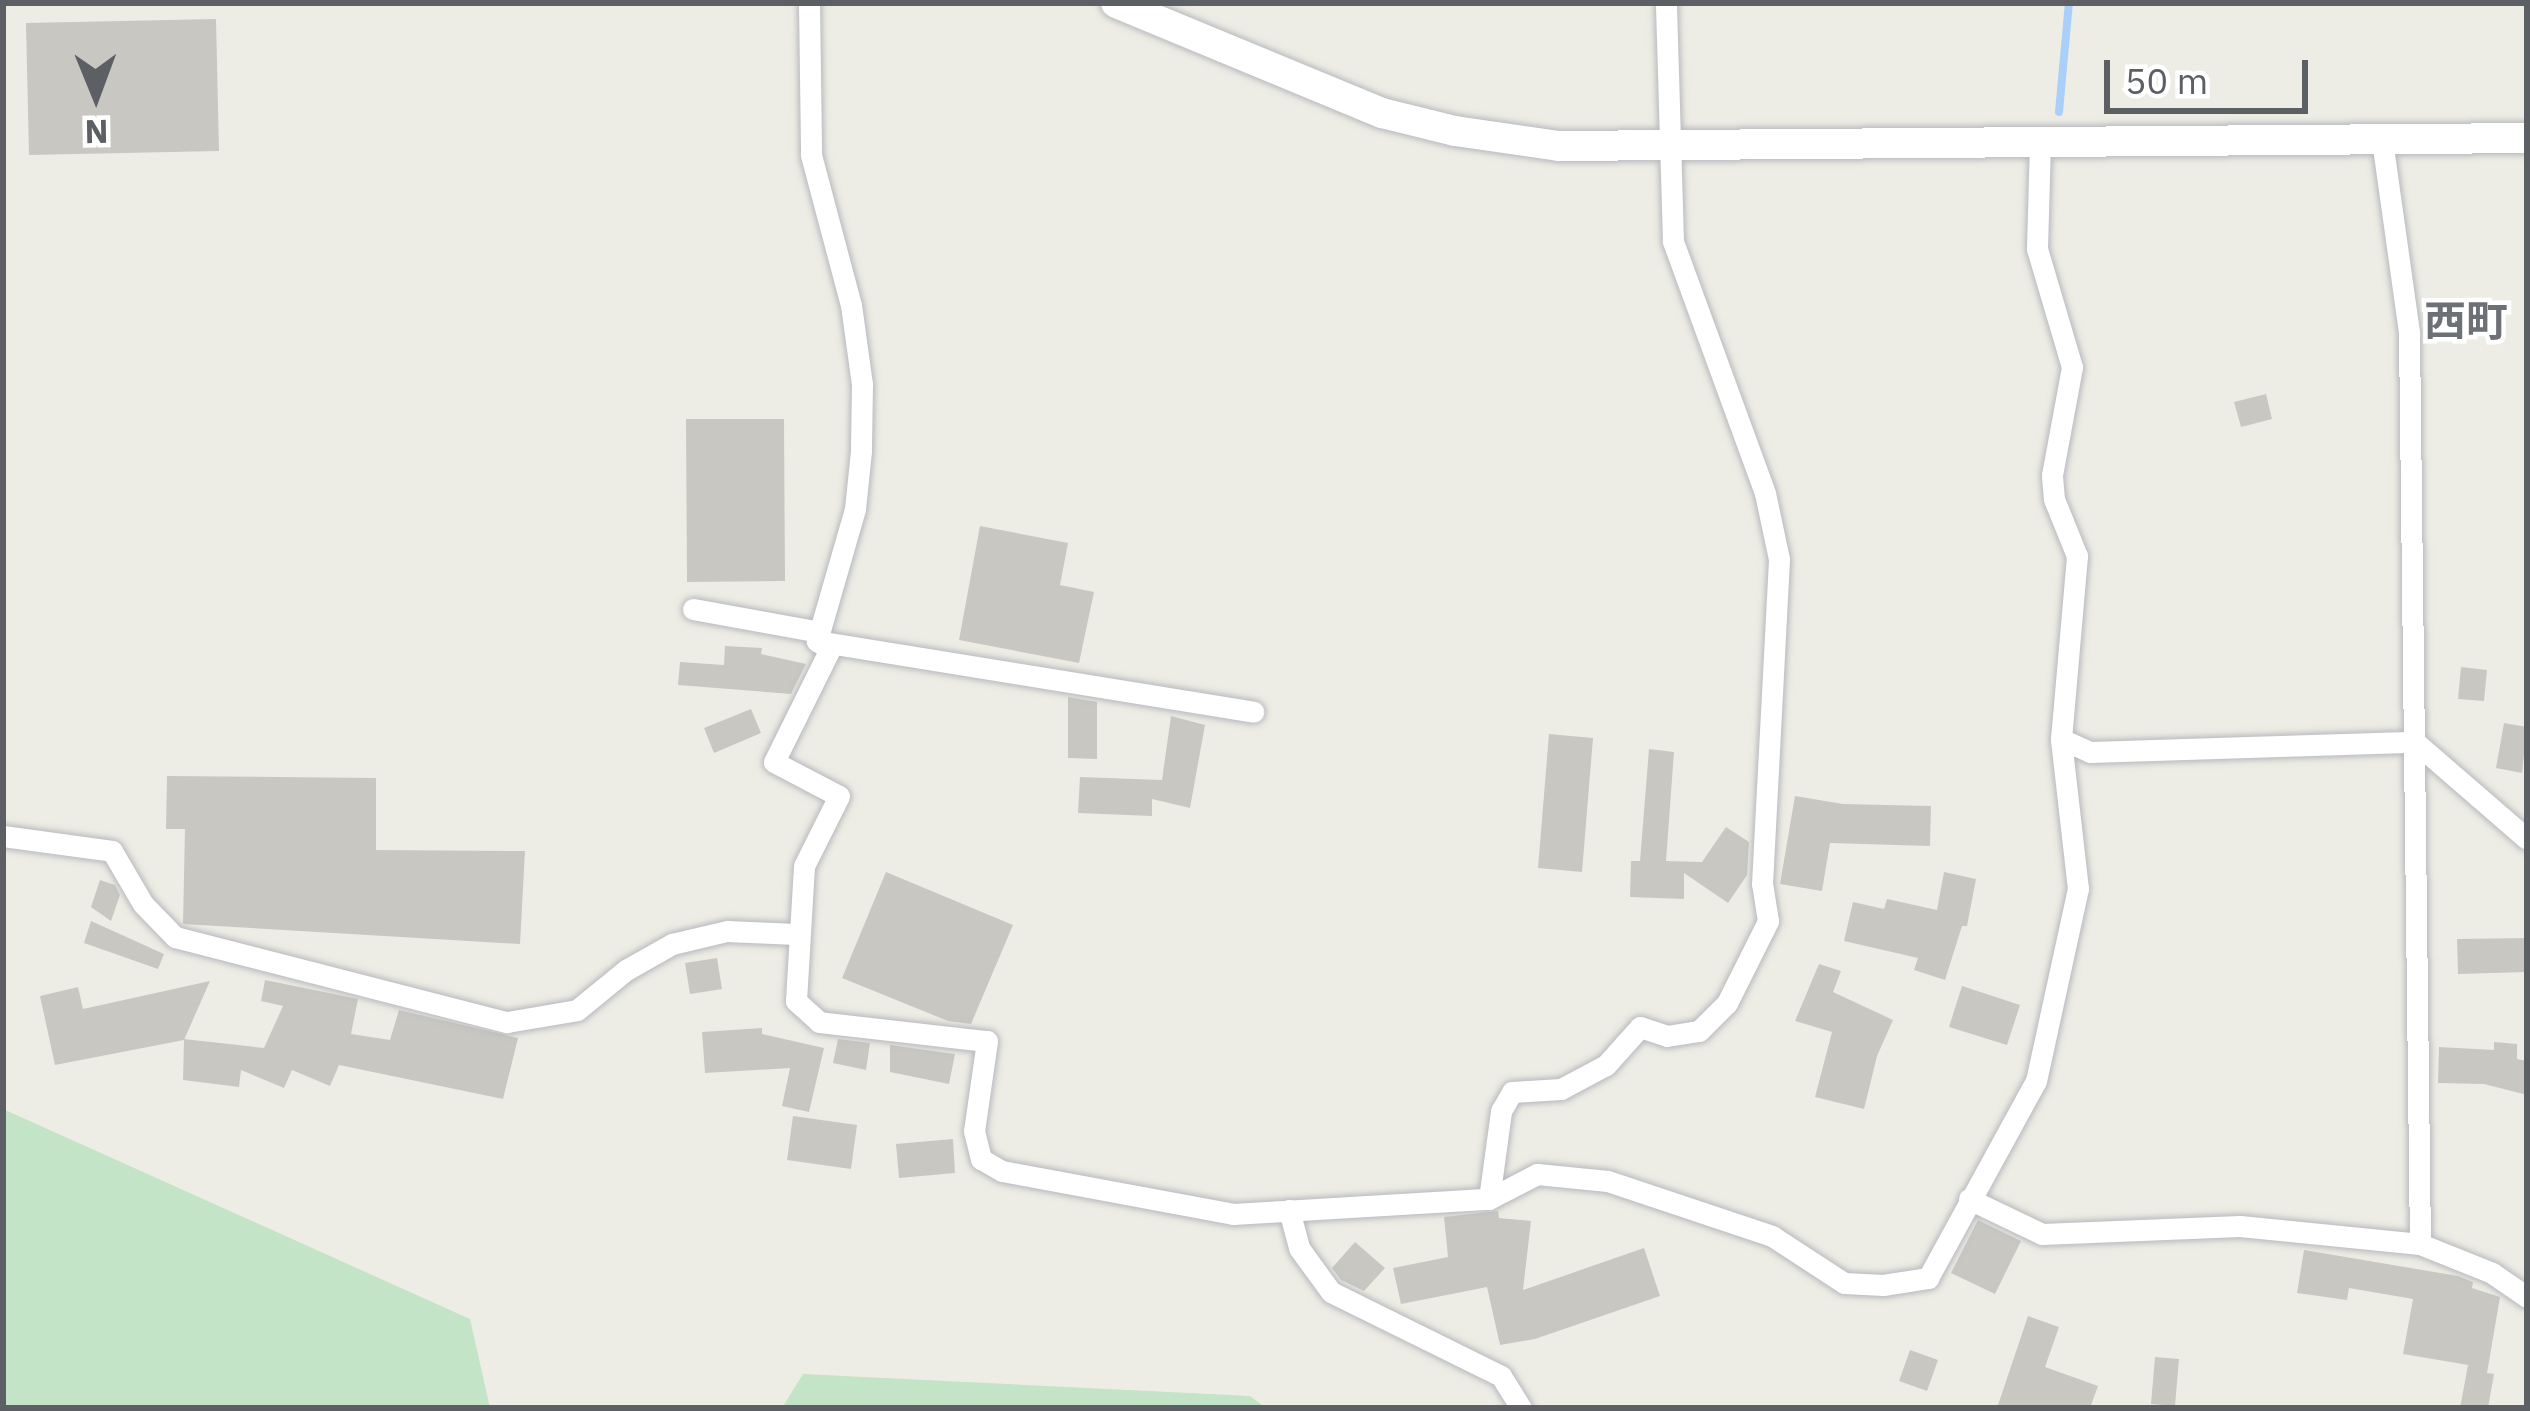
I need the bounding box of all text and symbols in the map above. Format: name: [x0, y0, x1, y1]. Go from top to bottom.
north arrow: [36, 36, 156, 156]
scale bar: [2110, 36, 2314, 110]
text: 50 m: [2125, 57, 2208, 104]
text: N: [84, 111, 109, 154]
district label: 西町: [2424, 296, 2508, 346]

